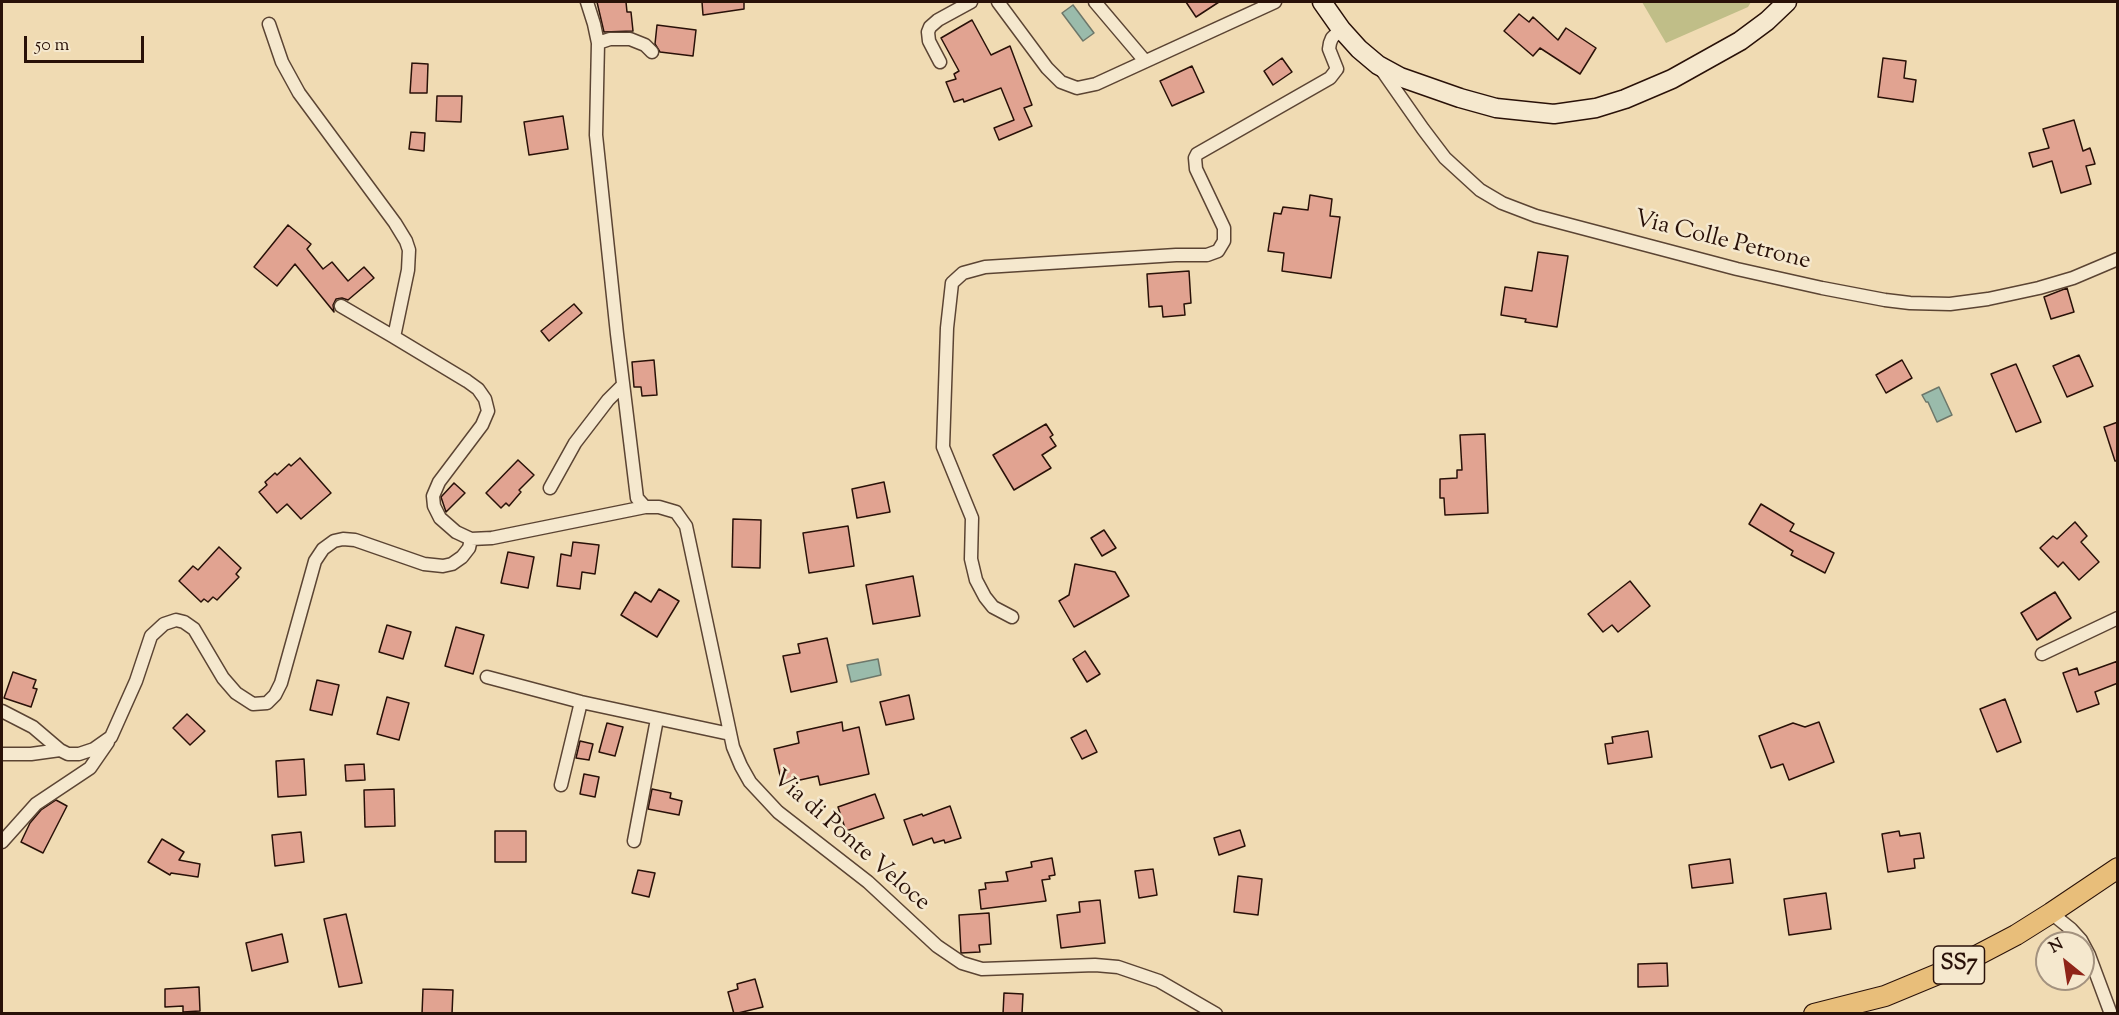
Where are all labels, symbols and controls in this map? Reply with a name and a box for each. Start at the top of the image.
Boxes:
scale bar [27,24,147,62]
text: 50 m [35,33,69,59]
street label: Via Colle Petrone [1631,206,1813,278]
street label: Via di Ponte Veloce [765,765,935,919]
north arrow [2035,931,2095,991]
text: N [2045,934,2068,960]
road number: SS7 [1934,946,1984,984]

